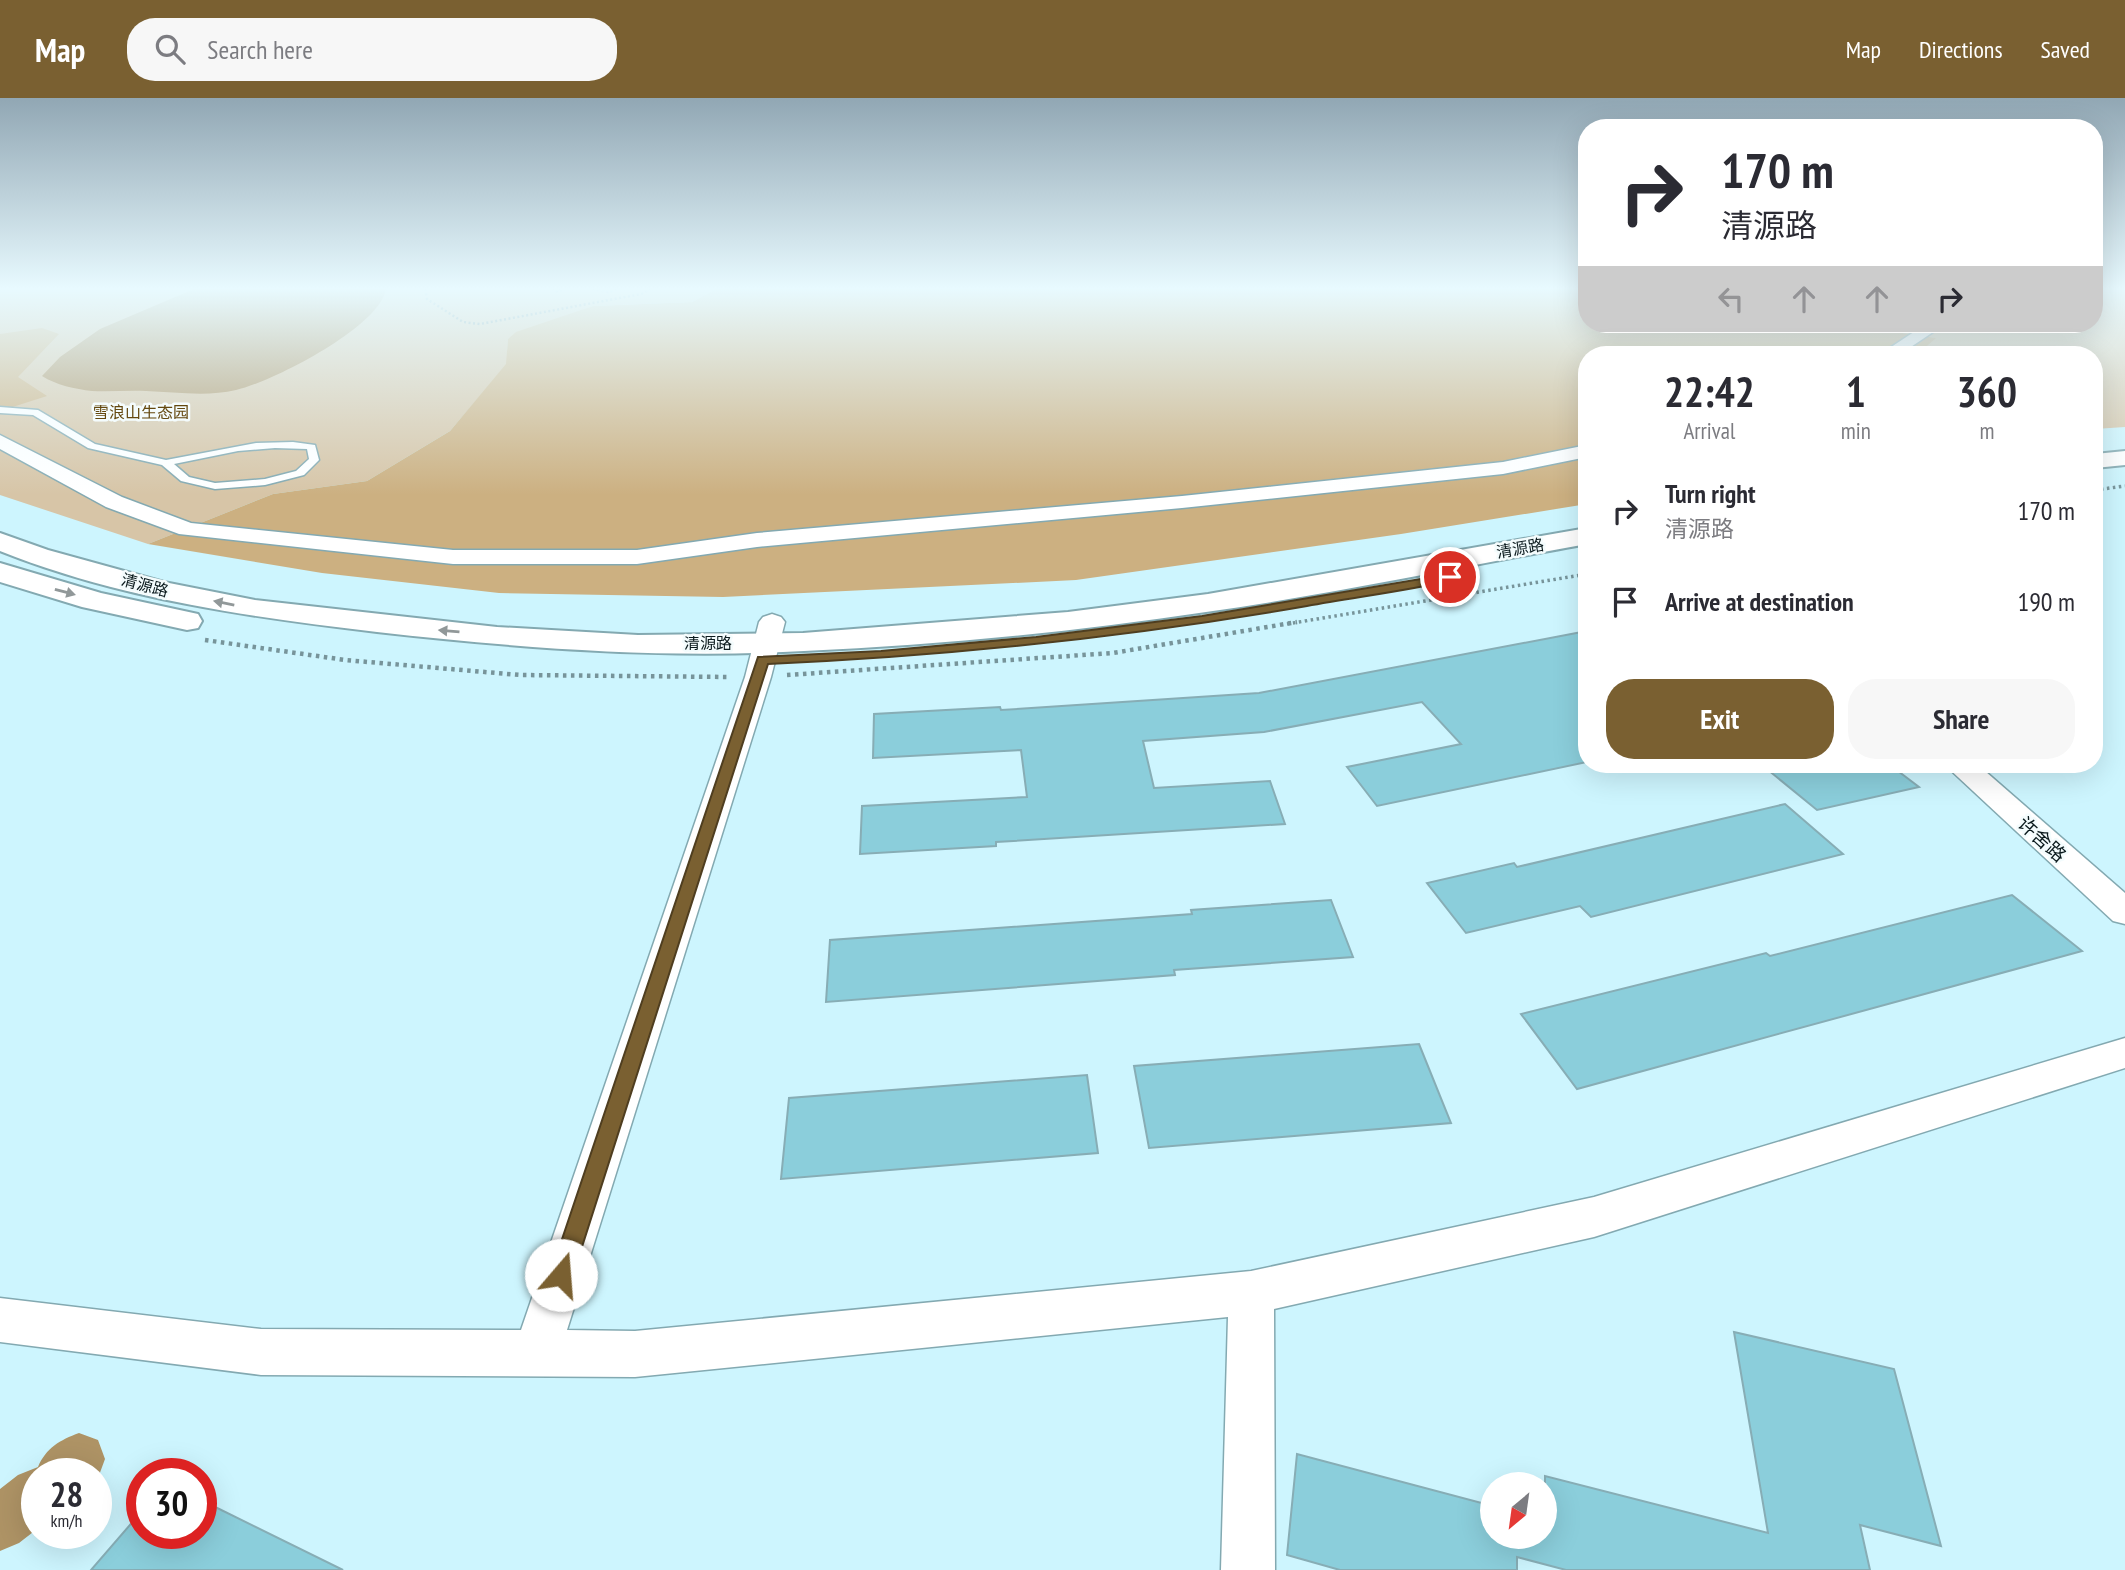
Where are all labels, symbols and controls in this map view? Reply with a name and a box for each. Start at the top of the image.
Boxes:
search box [127,18,617,81]
text: Map [35,28,85,71]
icon: search [151,30,189,68]
text: Search here [207,33,313,66]
text: Map [1846,34,1881,65]
text: Directions [1919,34,2003,65]
text: Saved [2041,34,2090,65]
text: 170 m [1721,138,1834,202]
icon: right [1606,147,1697,238]
text: 清源路 [1721,204,1817,246]
icon: left [1712,280,1750,318]
icon: ahead [1785,280,1823,318]
icon: ahead [1858,280,1896,318]
icon: right [1931,280,1969,318]
text: 22:42 [1664,364,1755,419]
text: 1 [1846,364,1866,419]
text: 360 [1957,364,2017,419]
park label: 雪浪山生态园 [93,402,189,422]
text: Arrival [1683,416,1735,445]
text: min [1841,416,1871,445]
text: m [1979,416,1994,445]
text: Turn right [1665,477,1756,510]
icon: right [1606,492,1644,530]
text: 170 m [2017,494,2075,527]
text: 清源路 [1665,514,1734,543]
street label: 清源路 [1495,534,1545,562]
pin [1420,547,1480,607]
icon: arrive [1431,558,1469,596]
street label: 清源路 [119,569,171,601]
icon: arrive [1606,583,1644,621]
text: Arrive at destination [1665,585,1854,618]
text: 190 m [2017,585,2075,618]
one-way arrow [55,588,76,598]
one-way arrow [213,597,235,608]
one-way arrow [438,625,460,636]
street label: 清源路 [684,633,732,653]
button: Exit [1606,679,1834,759]
button: Share [1848,679,2075,759]
street label: 许舍路 [2013,811,2071,867]
position arrow [524,1238,598,1312]
speed limit sign: 30 [126,1458,217,1549]
text: 28 [50,1471,83,1517]
north arrow [1480,1472,1558,1549]
map controls [1480,1472,1557,1549]
text: km/h [51,1509,82,1532]

